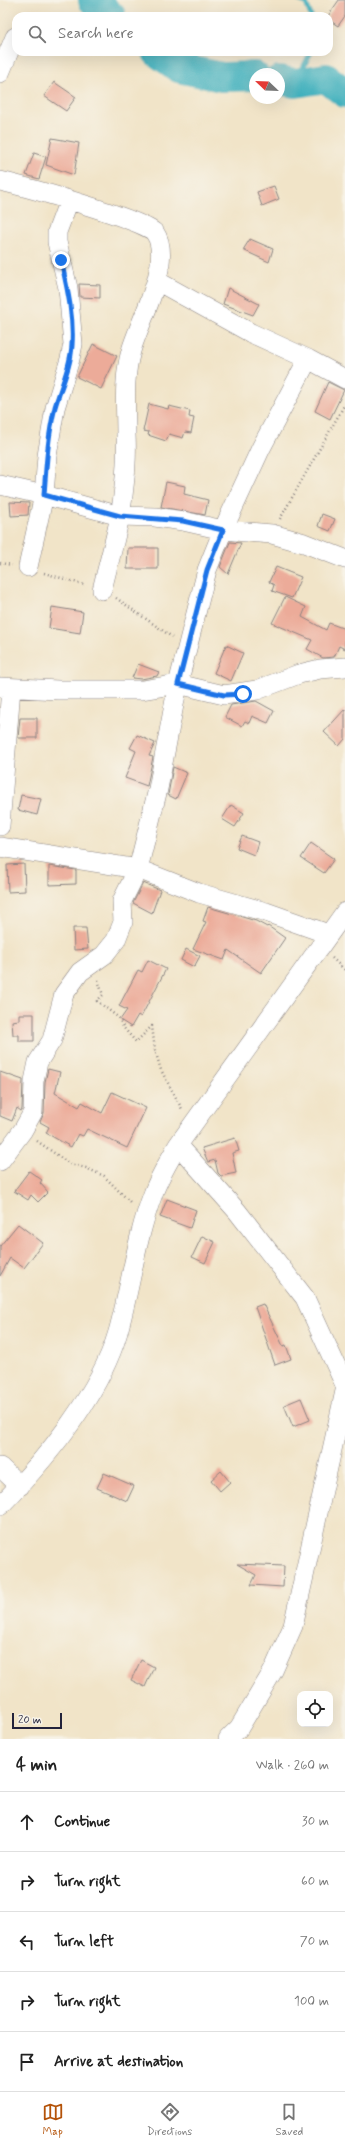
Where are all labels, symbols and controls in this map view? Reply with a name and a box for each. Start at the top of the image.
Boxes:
search box [12,12,333,56]
icon: search [26,23,48,45]
text: Search here [58,24,134,44]
north arrow [249,68,285,104]
route end [52,251,70,269]
route start [234,685,252,703]
map controls [297,1691,333,1727]
button: locate [297,1691,333,1727]
scale bar [12,1711,62,1730]
text: 20 m [18,1713,41,1727]
text: 4 min [16,1754,57,1776]
text: Walk · 260 m [256,1757,329,1774]
icon: ahead [16,1811,38,1833]
text: Continue [54,1812,110,1832]
text: 30 m [302,1813,329,1830]
icon: right [16,1871,38,1893]
text: Turn right [54,1872,121,1892]
text: 60 m [301,1873,329,1890]
icon: left [16,1931,38,1953]
text: Turn left [54,1932,114,1952]
text: 70 m [300,1933,329,1950]
icon: right [16,1991,38,2013]
text: Turn right [54,1992,121,2012]
text: 100 m [294,1993,329,2010]
icon: arrive [16,2051,38,2073]
text: Arrive at destination [54,2052,183,2072]
tab: Map [42,2101,64,2139]
tab: Directions [147,2101,192,2139]
tab: Saved [276,2101,303,2139]

